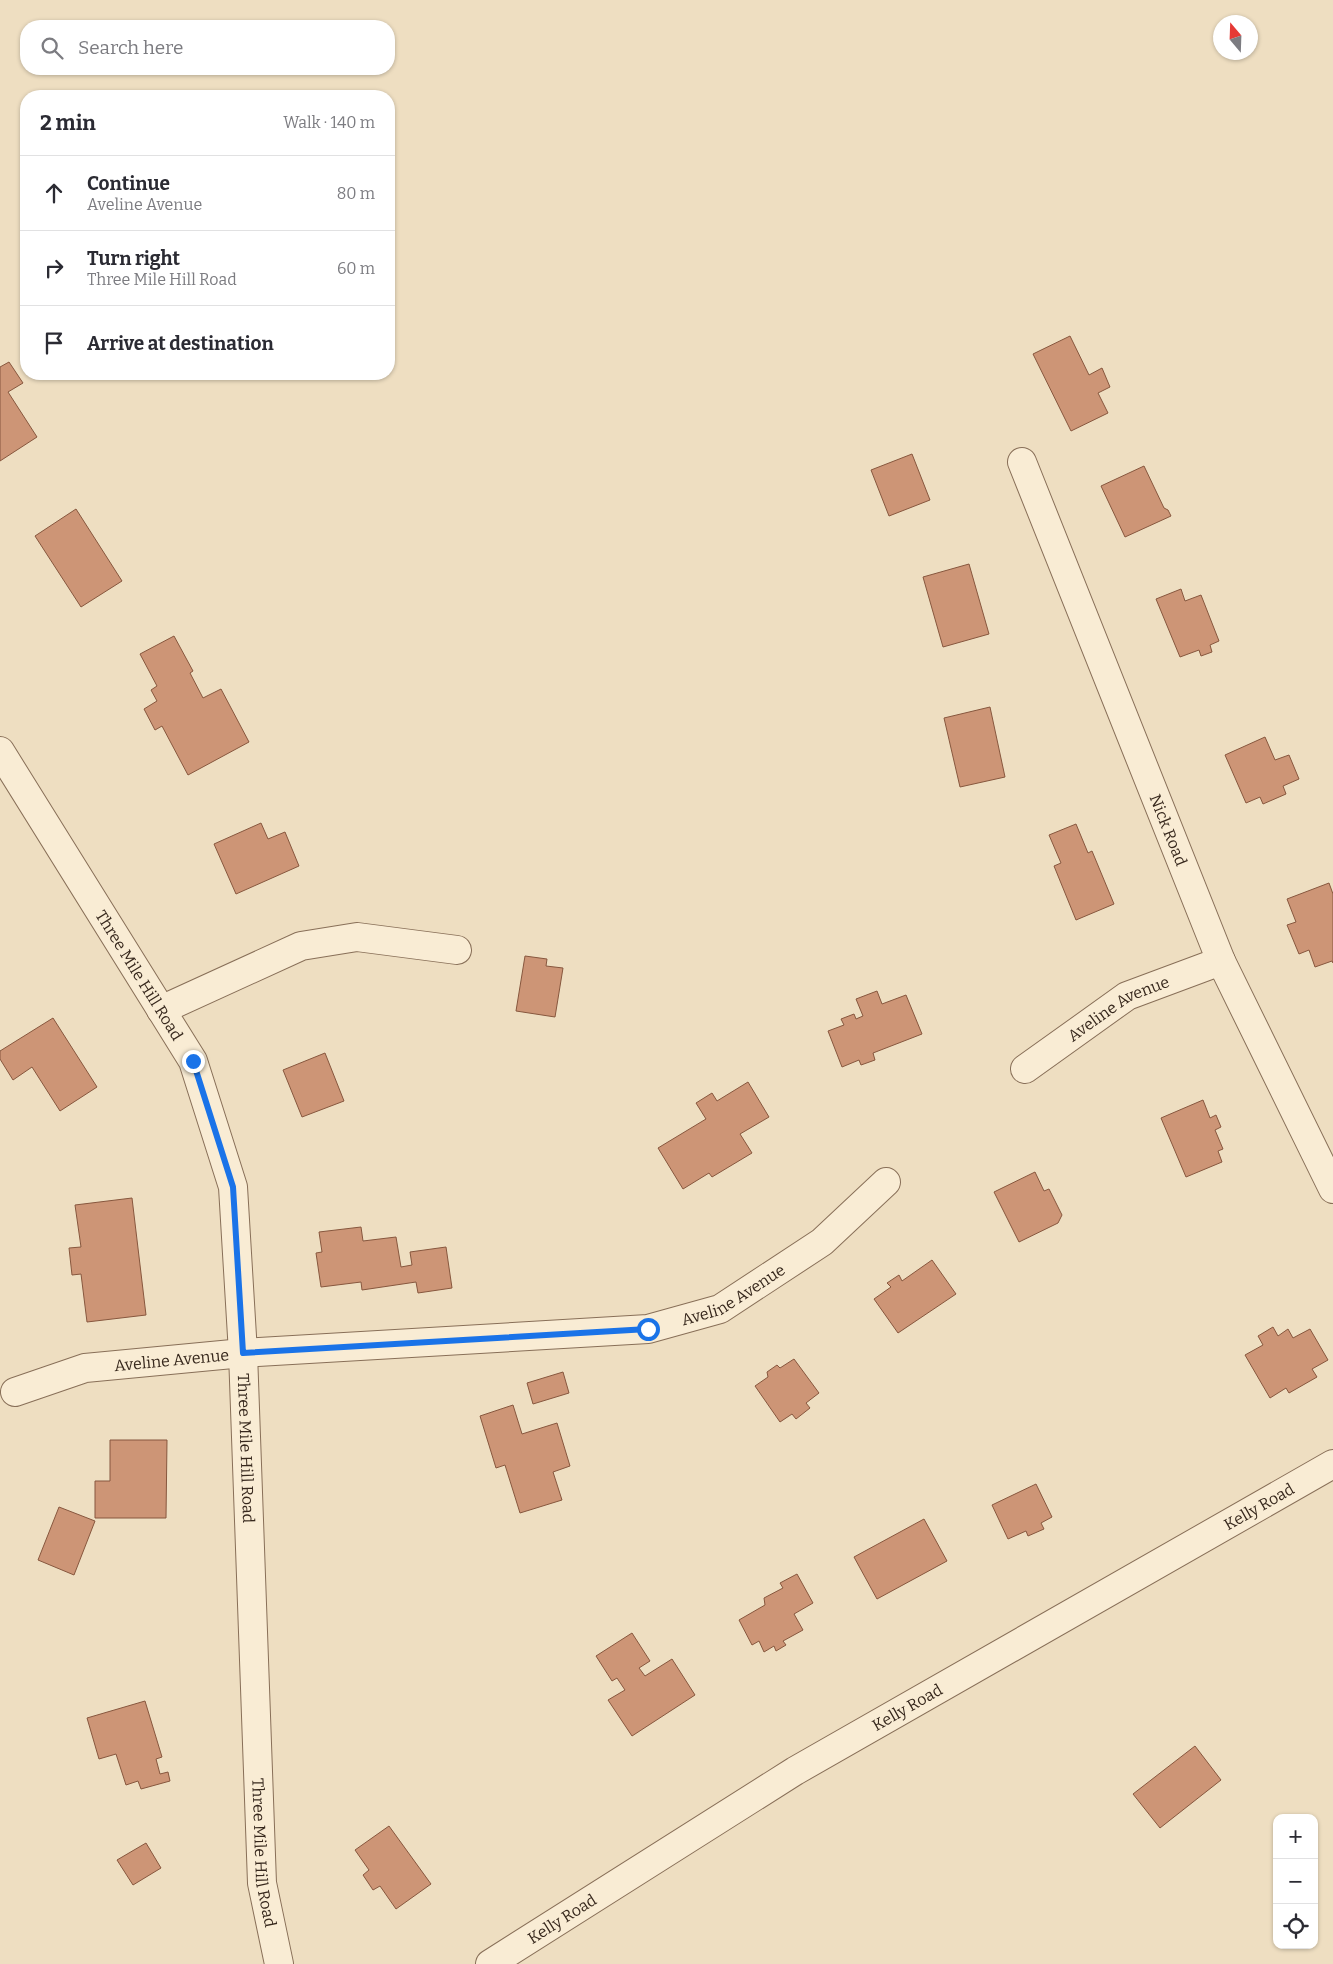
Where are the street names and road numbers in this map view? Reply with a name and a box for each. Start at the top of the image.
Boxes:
street label: Nick Road [1145,792,1191,869]
street label: Three Mile Hill Road [91,907,187,1044]
street label: Aveline Avenue [1064,972,1172,1045]
street label: Aveline Avenue [679,1260,789,1329]
street label: Aveline Avenue [113,1345,230,1375]
street label: Three Mile Hill Road [234,1373,258,1524]
street label: Kelly Road [1221,1479,1298,1534]
street label: Kelly Road [869,1680,946,1735]
street label: Three Mile Hill Road [248,1778,280,1929]
street label: Kelly Road [524,1890,600,1948]

